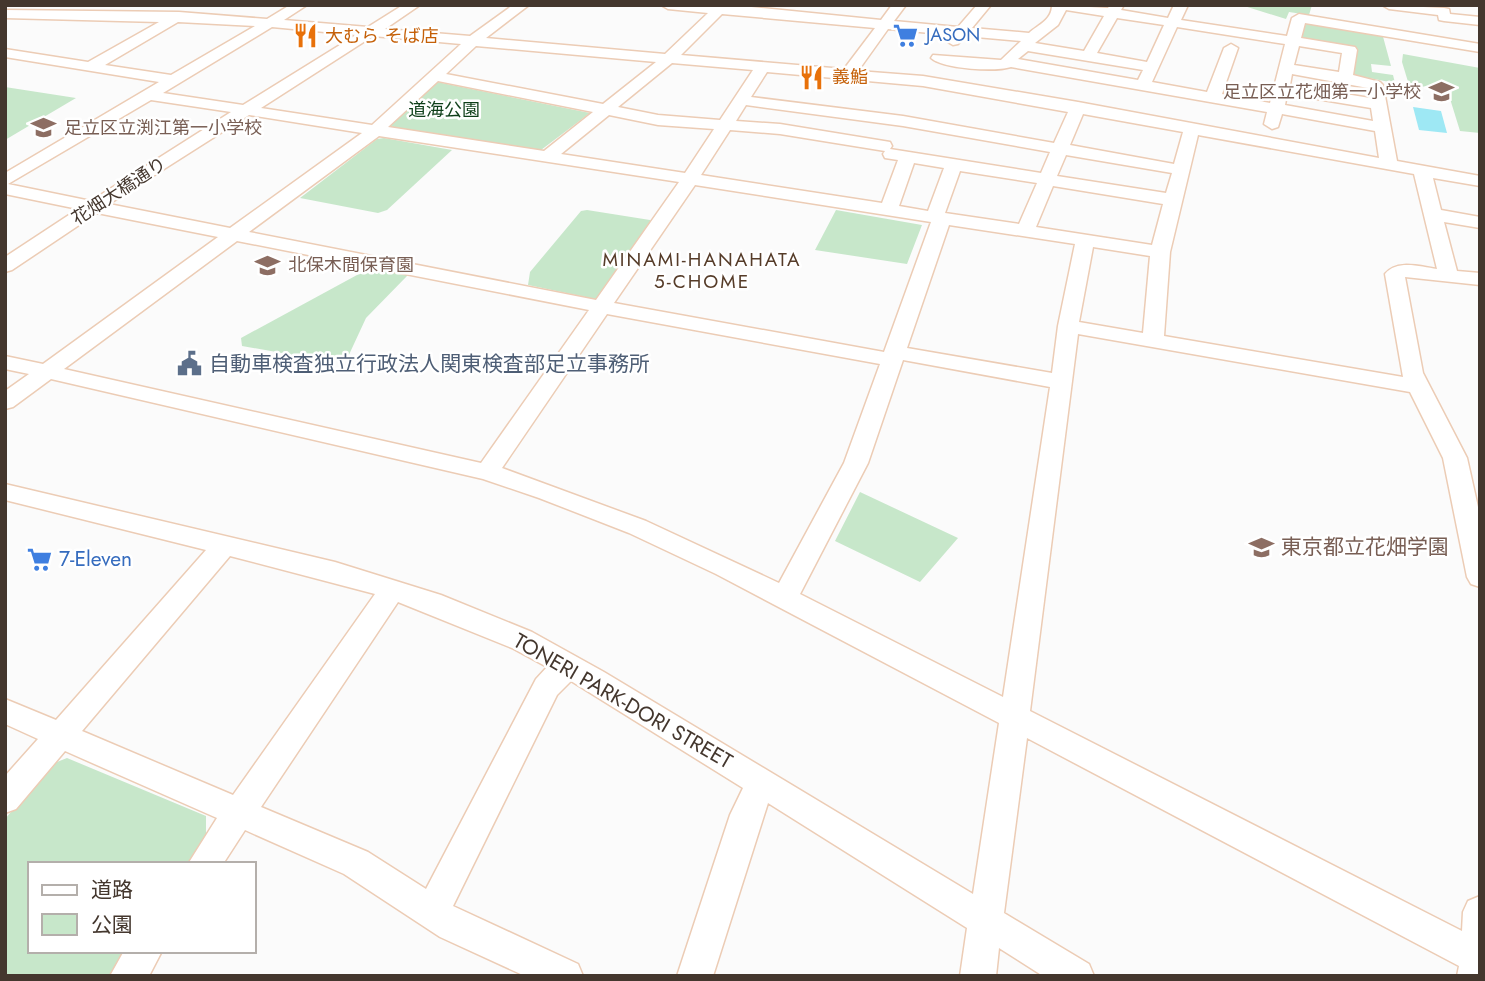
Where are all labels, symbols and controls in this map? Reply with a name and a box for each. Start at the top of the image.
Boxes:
supermarket icon: JASON [892,21,920,49]
restaurant icon: 大むら そば店 [291,22,319,50]
place label: JASON [924,22,980,48]
place label: 大むら そば店 [325,23,438,49]
restaurant icon: 義鮨 [798,63,826,91]
place label: 義鮨 [832,64,868,90]
school or university icon: 足立区立花畑第一小学校 [1427,78,1455,106]
place label: 足立区立花畑第一小学校 [1223,79,1421,105]
park label: 道海公園 [408,97,480,123]
school or university icon: 足立区立渕江第一小学校 [30,114,58,142]
place label: 足立区立渕江第一小学校 [64,115,262,141]
street label: 花畑大橋通り [67,151,171,231]
district label: MINAMI-HANAHATA 5-CHOME [602,246,802,295]
school or university icon: 北保木間保育園 [254,251,282,279]
place label: 北保木間保育園 [288,252,414,278]
place label: 自動車検査独立行政法人関東検査部足立事務所 [209,349,650,379]
public building icon: 自動車検査独立行政法人関東検査部足立事務所 [175,350,203,378]
place label: 東京都立花畑学園 [1281,532,1449,562]
school or university icon: 東京都立花畑学園 [1247,533,1275,561]
place label: 7-Eleven [59,544,132,574]
supermarket icon: 7-Eleven [25,545,53,573]
street label: TONERI PARK-DORI STREET [508,626,738,776]
legend [28,862,256,953]
text: 道路 [91,875,133,905]
text: 公園 [91,910,133,940]

